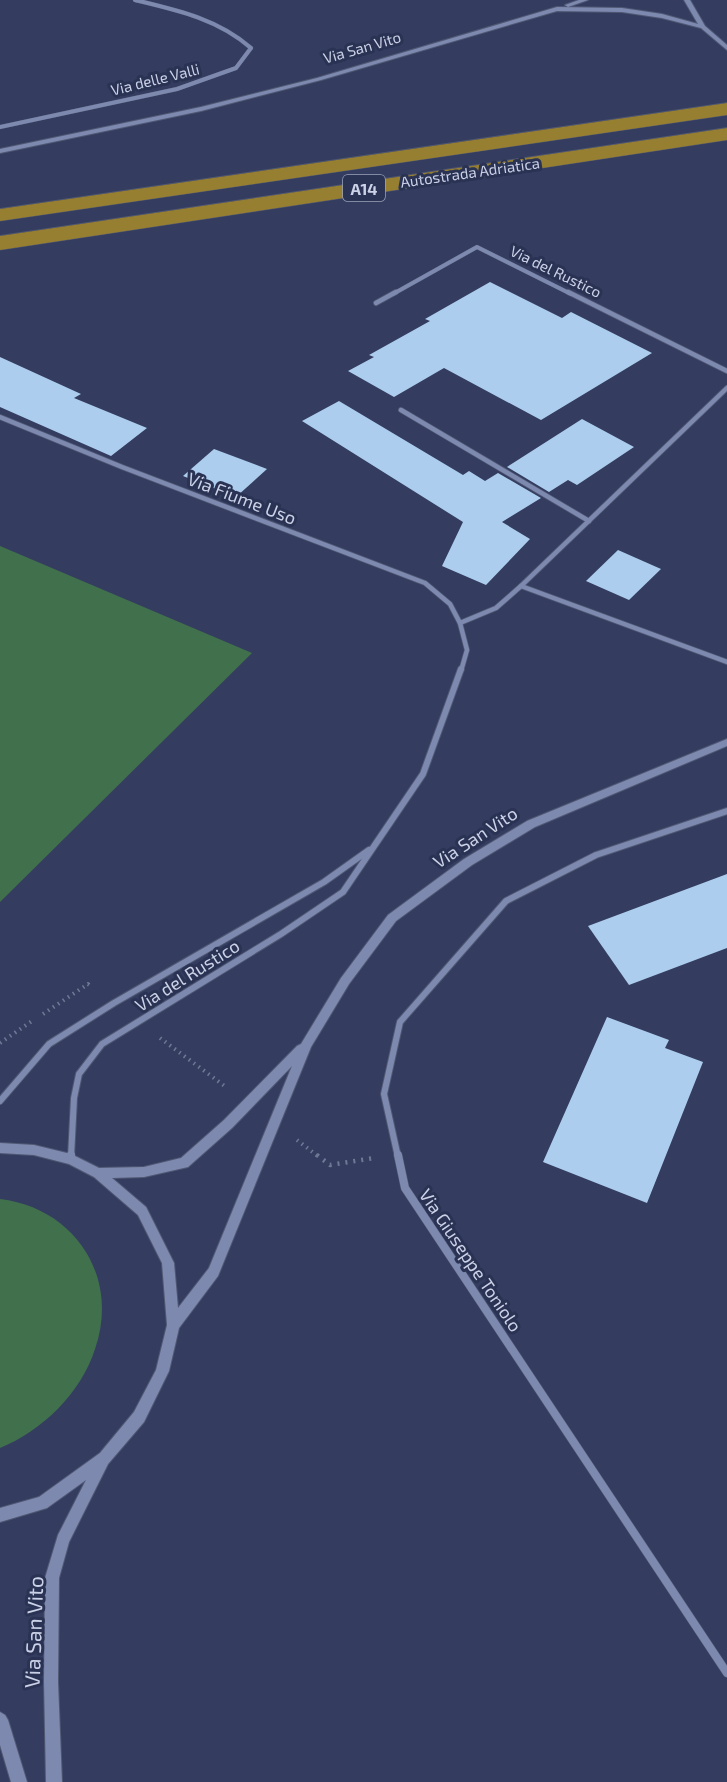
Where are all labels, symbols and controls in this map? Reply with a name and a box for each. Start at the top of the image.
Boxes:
street label: Via San Vito [321,27,403,67]
street label: Via delle Valli [109,59,201,99]
street label: Autostrada Adriatica [399,153,541,191]
road number: A14 [343,175,385,201]
street label: Via del Rustico [508,241,604,301]
street label: Via Fiume Uso [185,467,299,529]
street label: Via San Vito [429,802,521,872]
street label: Via del Rustico [131,934,243,1016]
street label: Via Giuseppe Toniolo [415,1184,527,1336]
street label: Via San Vito [19,1576,47,1688]

